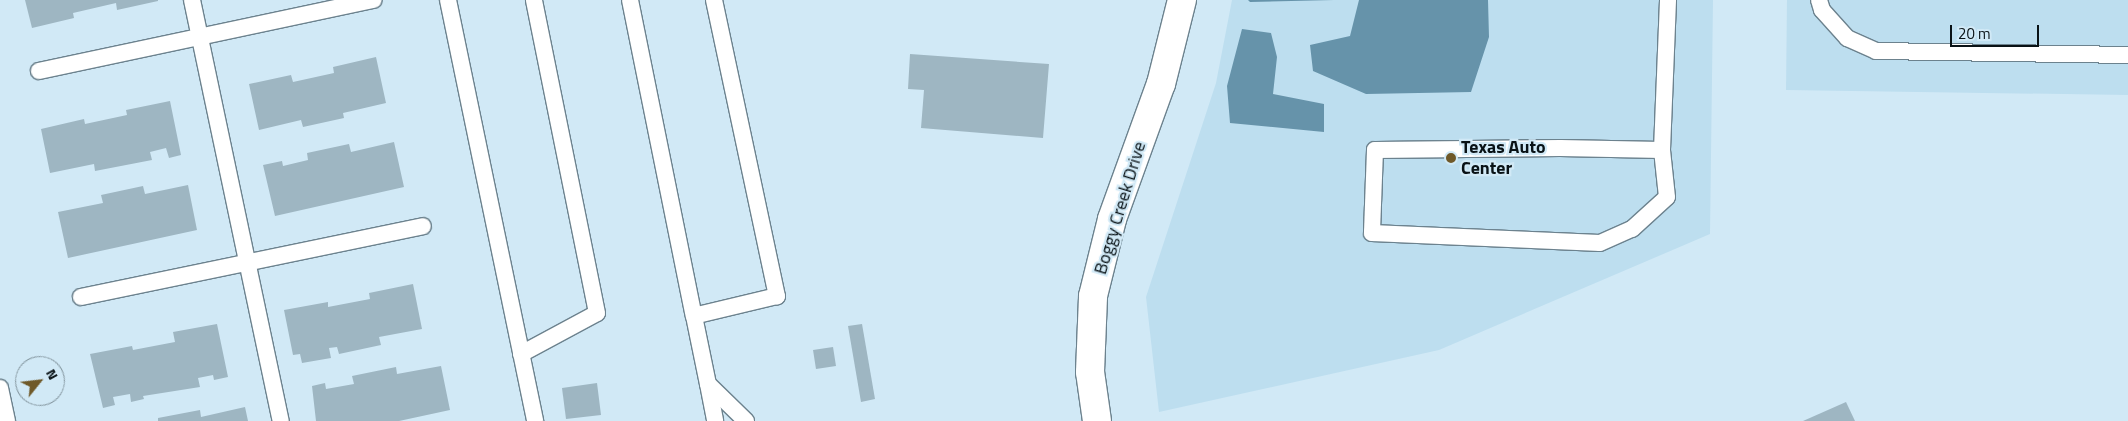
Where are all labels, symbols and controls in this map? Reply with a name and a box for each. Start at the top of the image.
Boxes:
scale bar [1953,15,2042,47]
text: 20 m [1958,22,1991,45]
place label: Texas Auto Center [1461,137,1546,180]
street label: Boggy Creek Drive [1090,139,1150,277]
marker: Texas Auto Center [1445,152,1457,164]
north arrow [15,356,65,406]
text: N [41,365,64,383]

